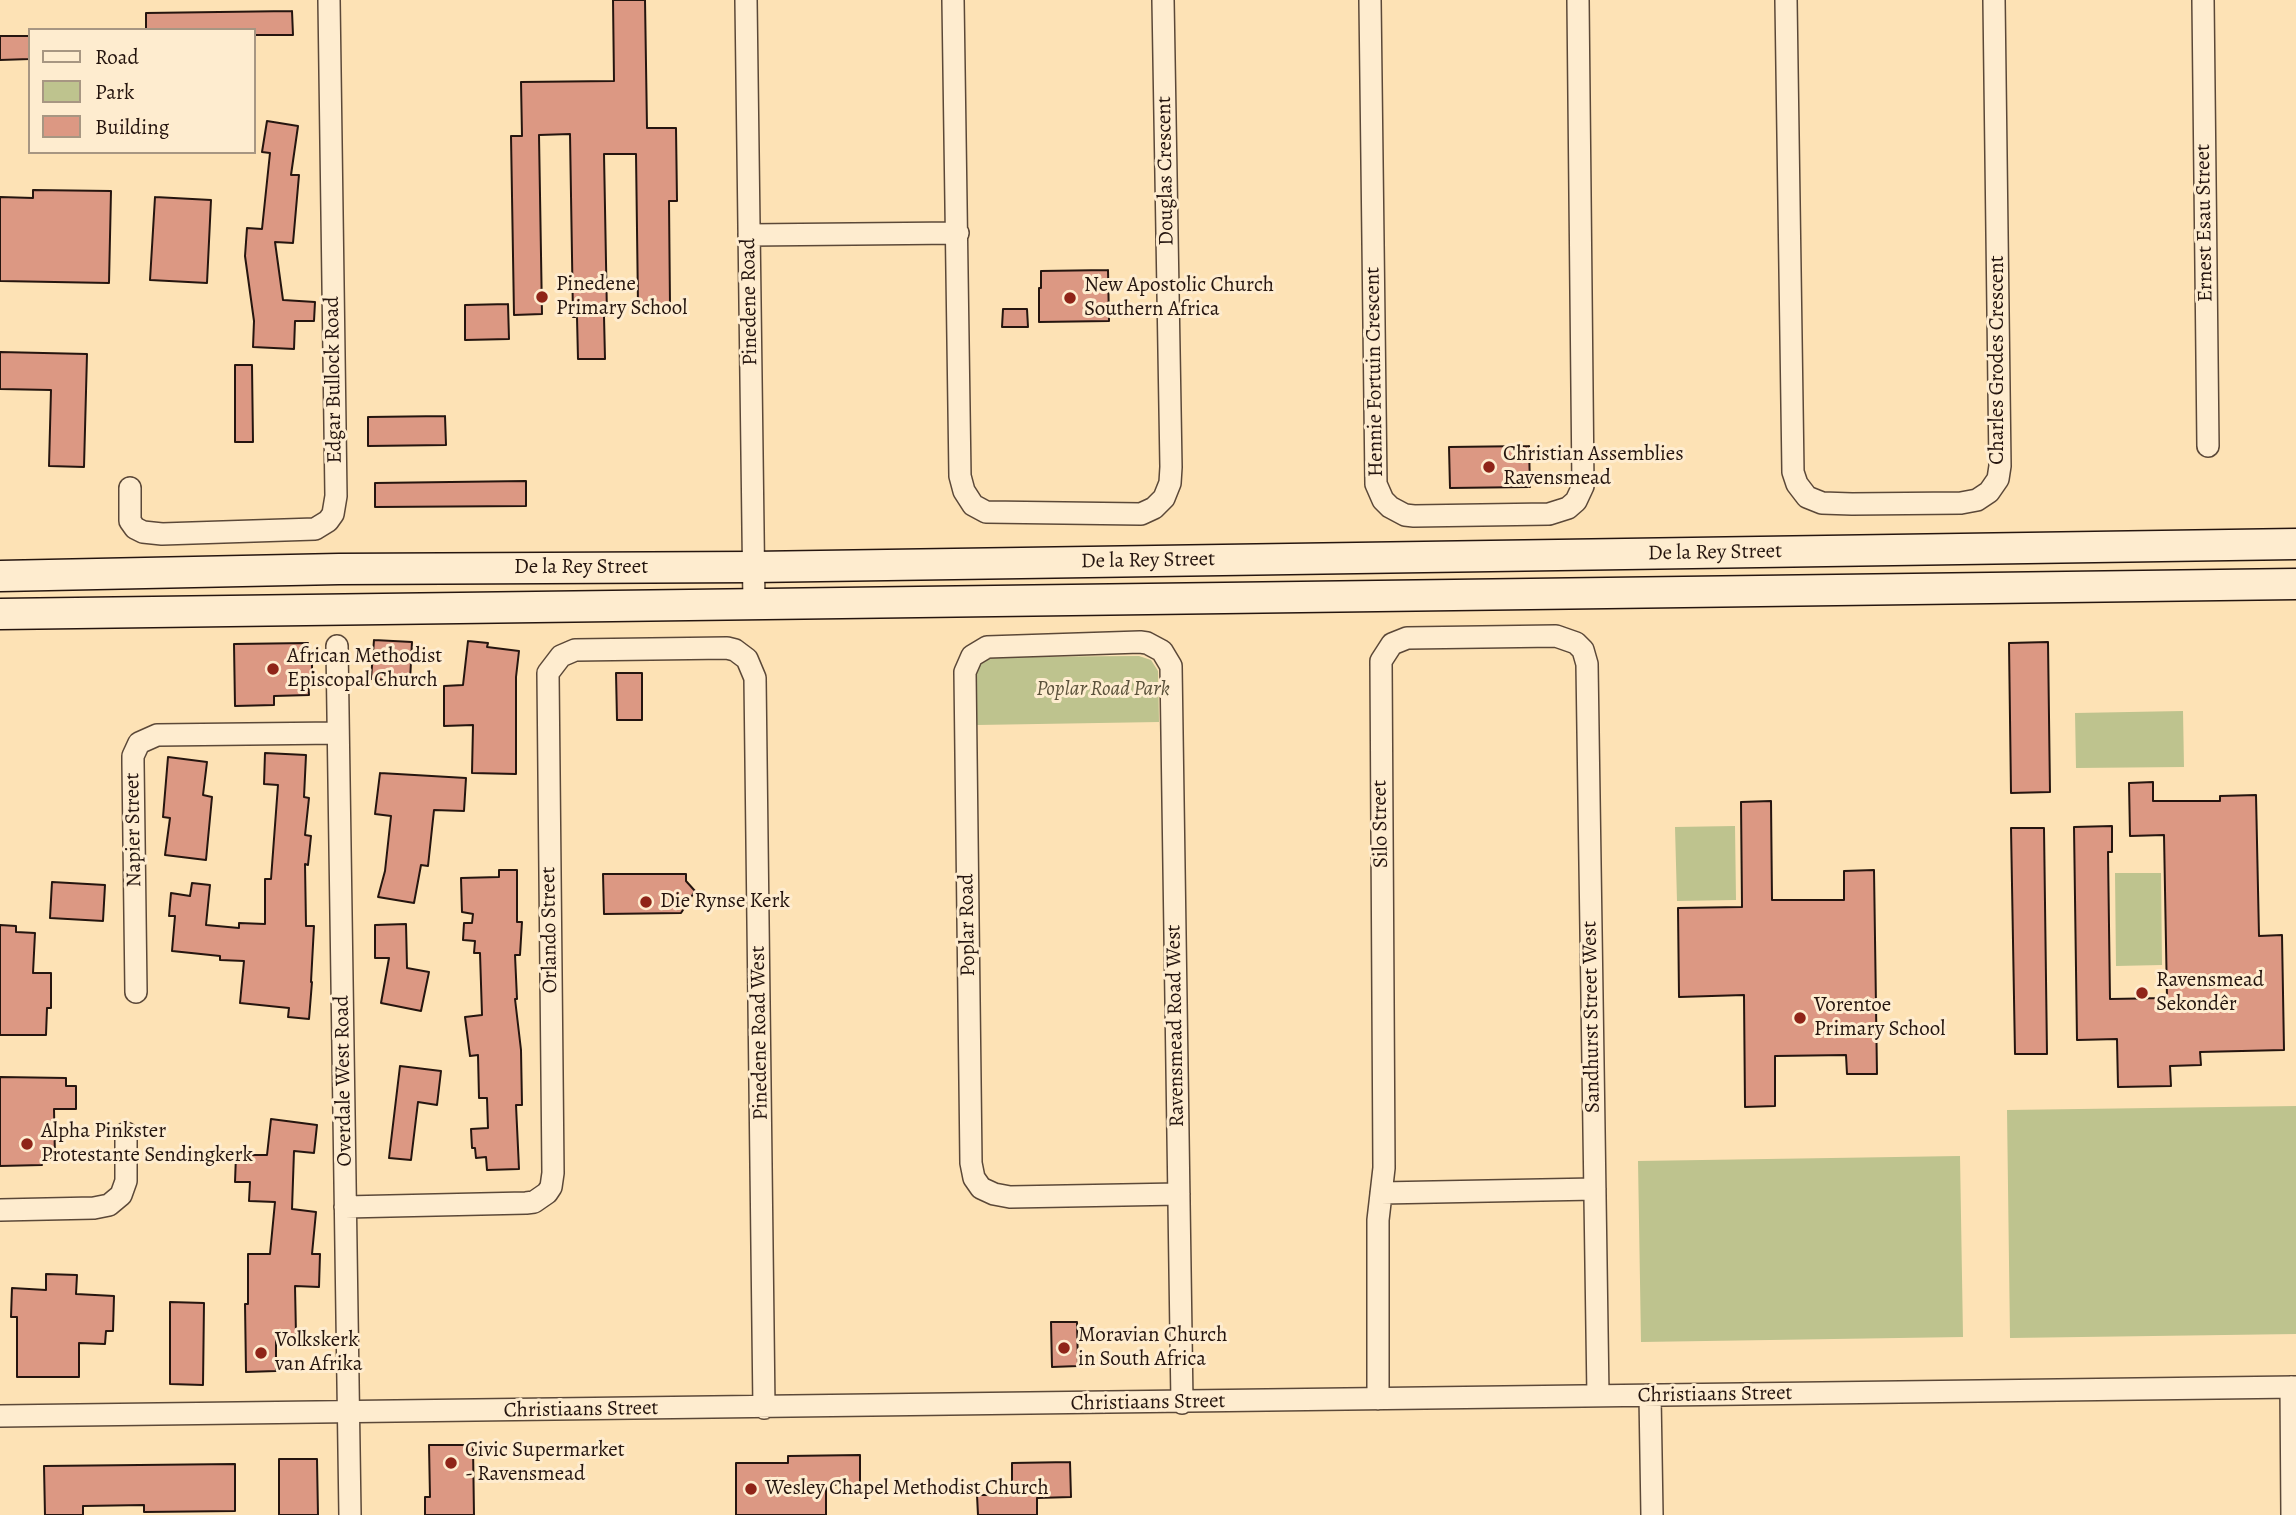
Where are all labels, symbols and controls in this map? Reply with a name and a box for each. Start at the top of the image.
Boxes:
legend [28,28,256,154]
text: Road [95,43,139,71]
text: Park [95,78,134,106]
street label: Douglas Crescent [1152,96,1180,246]
text: Building [95,113,169,141]
street label: Ernest Esau Street [2191,144,2219,302]
street label: Pinedene Road [736,238,764,366]
street label: Charles Grodes Crescent [1985,255,2011,465]
street label: Hennie Fortuin Crescent [1361,267,1389,477]
place label: Pinedene Primary School [556,272,687,322]
place label: New Apostolic Church Southern Africa [1084,273,1274,323]
marker: Pinedene Primary School [534,289,550,305]
marker: New Apostolic Church Southern Africa [1062,290,1078,306]
street label: Edgar Bullock Road [320,296,348,464]
place label: Christian Assemblies Ravensmead [1503,442,1684,492]
marker: Christian Assemblies Ravensmead [1481,459,1497,475]
street label: De la Rey Street [1648,539,1782,567]
street label: De la Rey Street [1081,547,1215,575]
street label: De la Rey Street [514,555,648,581]
place label: African Methodist Episcopal Church [287,644,442,694]
marker: African Methodist Episcopal Church [265,661,281,677]
park label: Poplar Road Park [1036,677,1170,703]
street label: Napier Street [120,772,148,888]
street label: Silo Street [1368,780,1394,868]
street label: Orlando Street [536,867,564,993]
street label: Poplar Road [955,873,981,977]
place label: Die Rynse Kerk [660,889,790,915]
marker: Die Rynse Kerk [638,894,654,910]
street label: Sandhurst Street West [1578,921,1606,1113]
street label: Ravensmead Road West [1162,924,1190,1128]
street label: Pinedene Road West [746,945,774,1121]
place label: Ravensmead Sekondêr [2156,968,2264,1018]
marker: Ravensmead Sekondêr [2134,985,2150,1001]
place label: Vorentoe Primary School [1814,993,1945,1043]
street label: Overdale West Road [330,995,358,1167]
marker: Vorentoe Primary School [1792,1010,1808,1026]
place label: Alpha Pinkster Protestante Sendingkerk [41,1119,253,1169]
marker: Alpha Pinkster Protestante Sendingkerk [19,1136,35,1152]
place label: Moravian Church in South Africa [1078,1323,1227,1373]
place label: Volkskerk van Afrika [275,1328,362,1378]
marker: Moravian Church in South Africa [1056,1340,1072,1356]
marker: Volkskerk van Afrika [253,1345,269,1361]
street label: Christiaans Street [1637,1381,1793,1409]
street label: Christiaans Street [1070,1389,1226,1417]
street label: Christiaans Street [503,1396,659,1424]
place label: Civic Supermarket - Ravensmead [465,1438,625,1488]
marker: Civic Supermarket - Ravensmead [443,1455,459,1471]
place label: Wesley Chapel Methodist Church [765,1476,1049,1502]
marker: Wesley Chapel Methodist Church [743,1481,759,1497]

